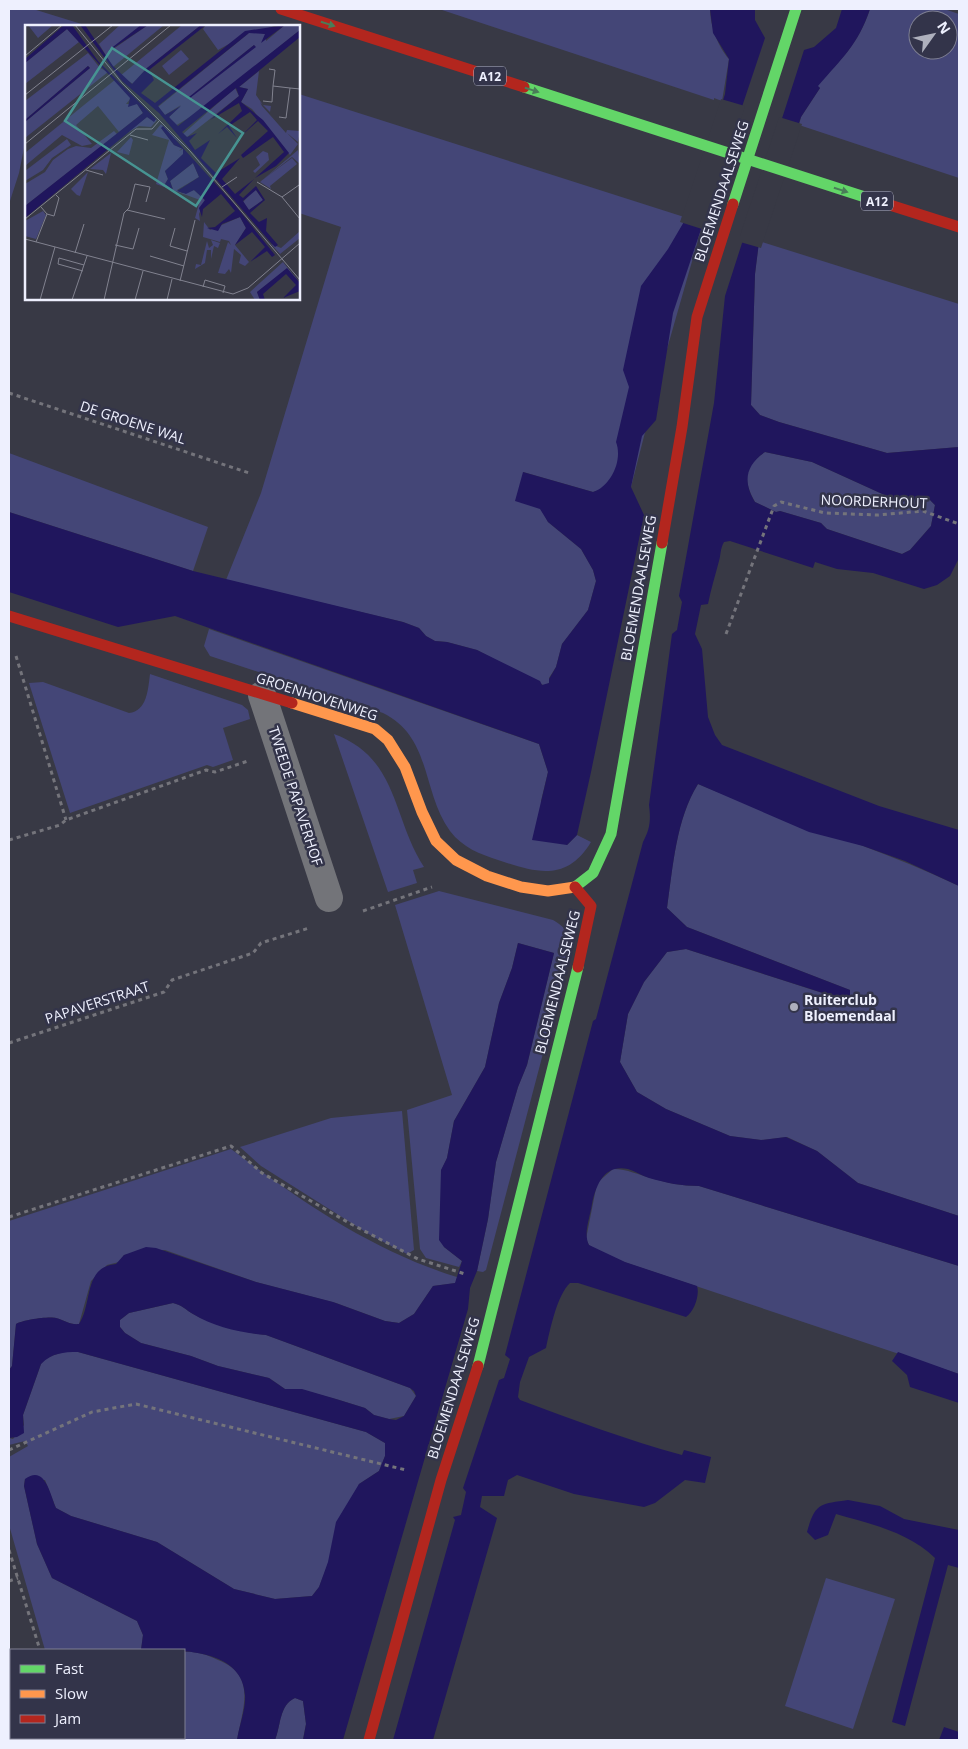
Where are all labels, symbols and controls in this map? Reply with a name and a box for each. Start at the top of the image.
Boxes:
north arrow [908,10,958,60]
text: N [933,18,955,38]
one-way arrow [320,21,335,28]
inset map [25,25,300,300]
road number: A12 [474,66,506,85]
one-way arrow [525,87,540,95]
street label: BLOEMENDAALSEWEG [689,118,753,264]
one-way arrow [833,186,848,194]
road number: A12 [861,192,893,210]
street label: DE GROENE WAL [78,396,188,448]
street label: NOORDERHOUT [820,490,928,512]
street label: BLOEMENDAALSEWEG [616,514,660,662]
street label: GROENHOVENWEG [254,667,380,725]
street label: TWEEDE PAPAVERHOF [264,724,328,868]
street label: BLOEMENDAALSEWEG [530,908,584,1056]
street label: PAPAVERSTRAAT [42,976,152,1028]
place label: Ruiterclub Bloemendaal [804,990,896,1025]
marker: Ruiterclub Bloemendaal [788,1001,800,1013]
street label: BLOEMENDAALSEWEG [422,1315,484,1461]
legend [10,1649,185,1739]
text: Fast [55,1658,84,1678]
text: Slow [55,1683,88,1703]
text: Jam [53,1708,81,1728]

